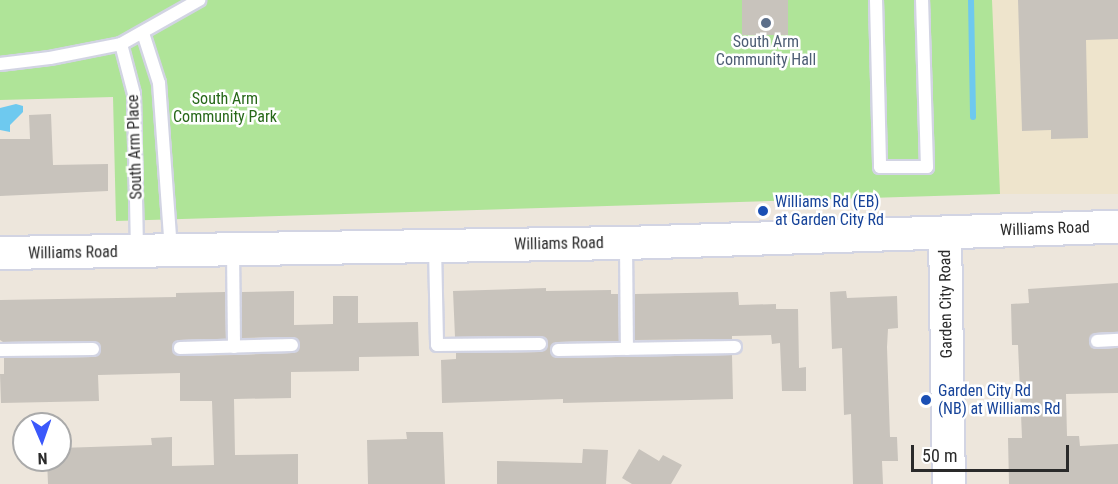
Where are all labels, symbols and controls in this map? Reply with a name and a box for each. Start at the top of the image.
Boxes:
marker: South Arm Community Hall [759,16,773,30]
place label: South Arm Community Hall [716,32,816,70]
park label: South Arm Community Park [173,89,277,127]
street label: South Arm Place [124,94,146,200]
place label: Williams Rd (EB) at Garden City Rd [775,192,884,230]
marker: Williams Rd (EB) at Garden City Rd [756,204,770,218]
street label: Williams Road [1000,218,1090,240]
street label: Williams Road [514,234,604,254]
street label: Williams Road [28,243,118,263]
street label: Garden City Road [935,250,957,358]
place label: Garden City Rd (NB) at Williams Rd [938,381,1060,419]
marker: Garden City Rd (NB) at Williams Rd [919,393,933,407]
north arrow [12,412,72,472]
scale bar [914,433,1072,471]
text: 50 m [922,445,957,466]
text: N [37,449,48,468]

